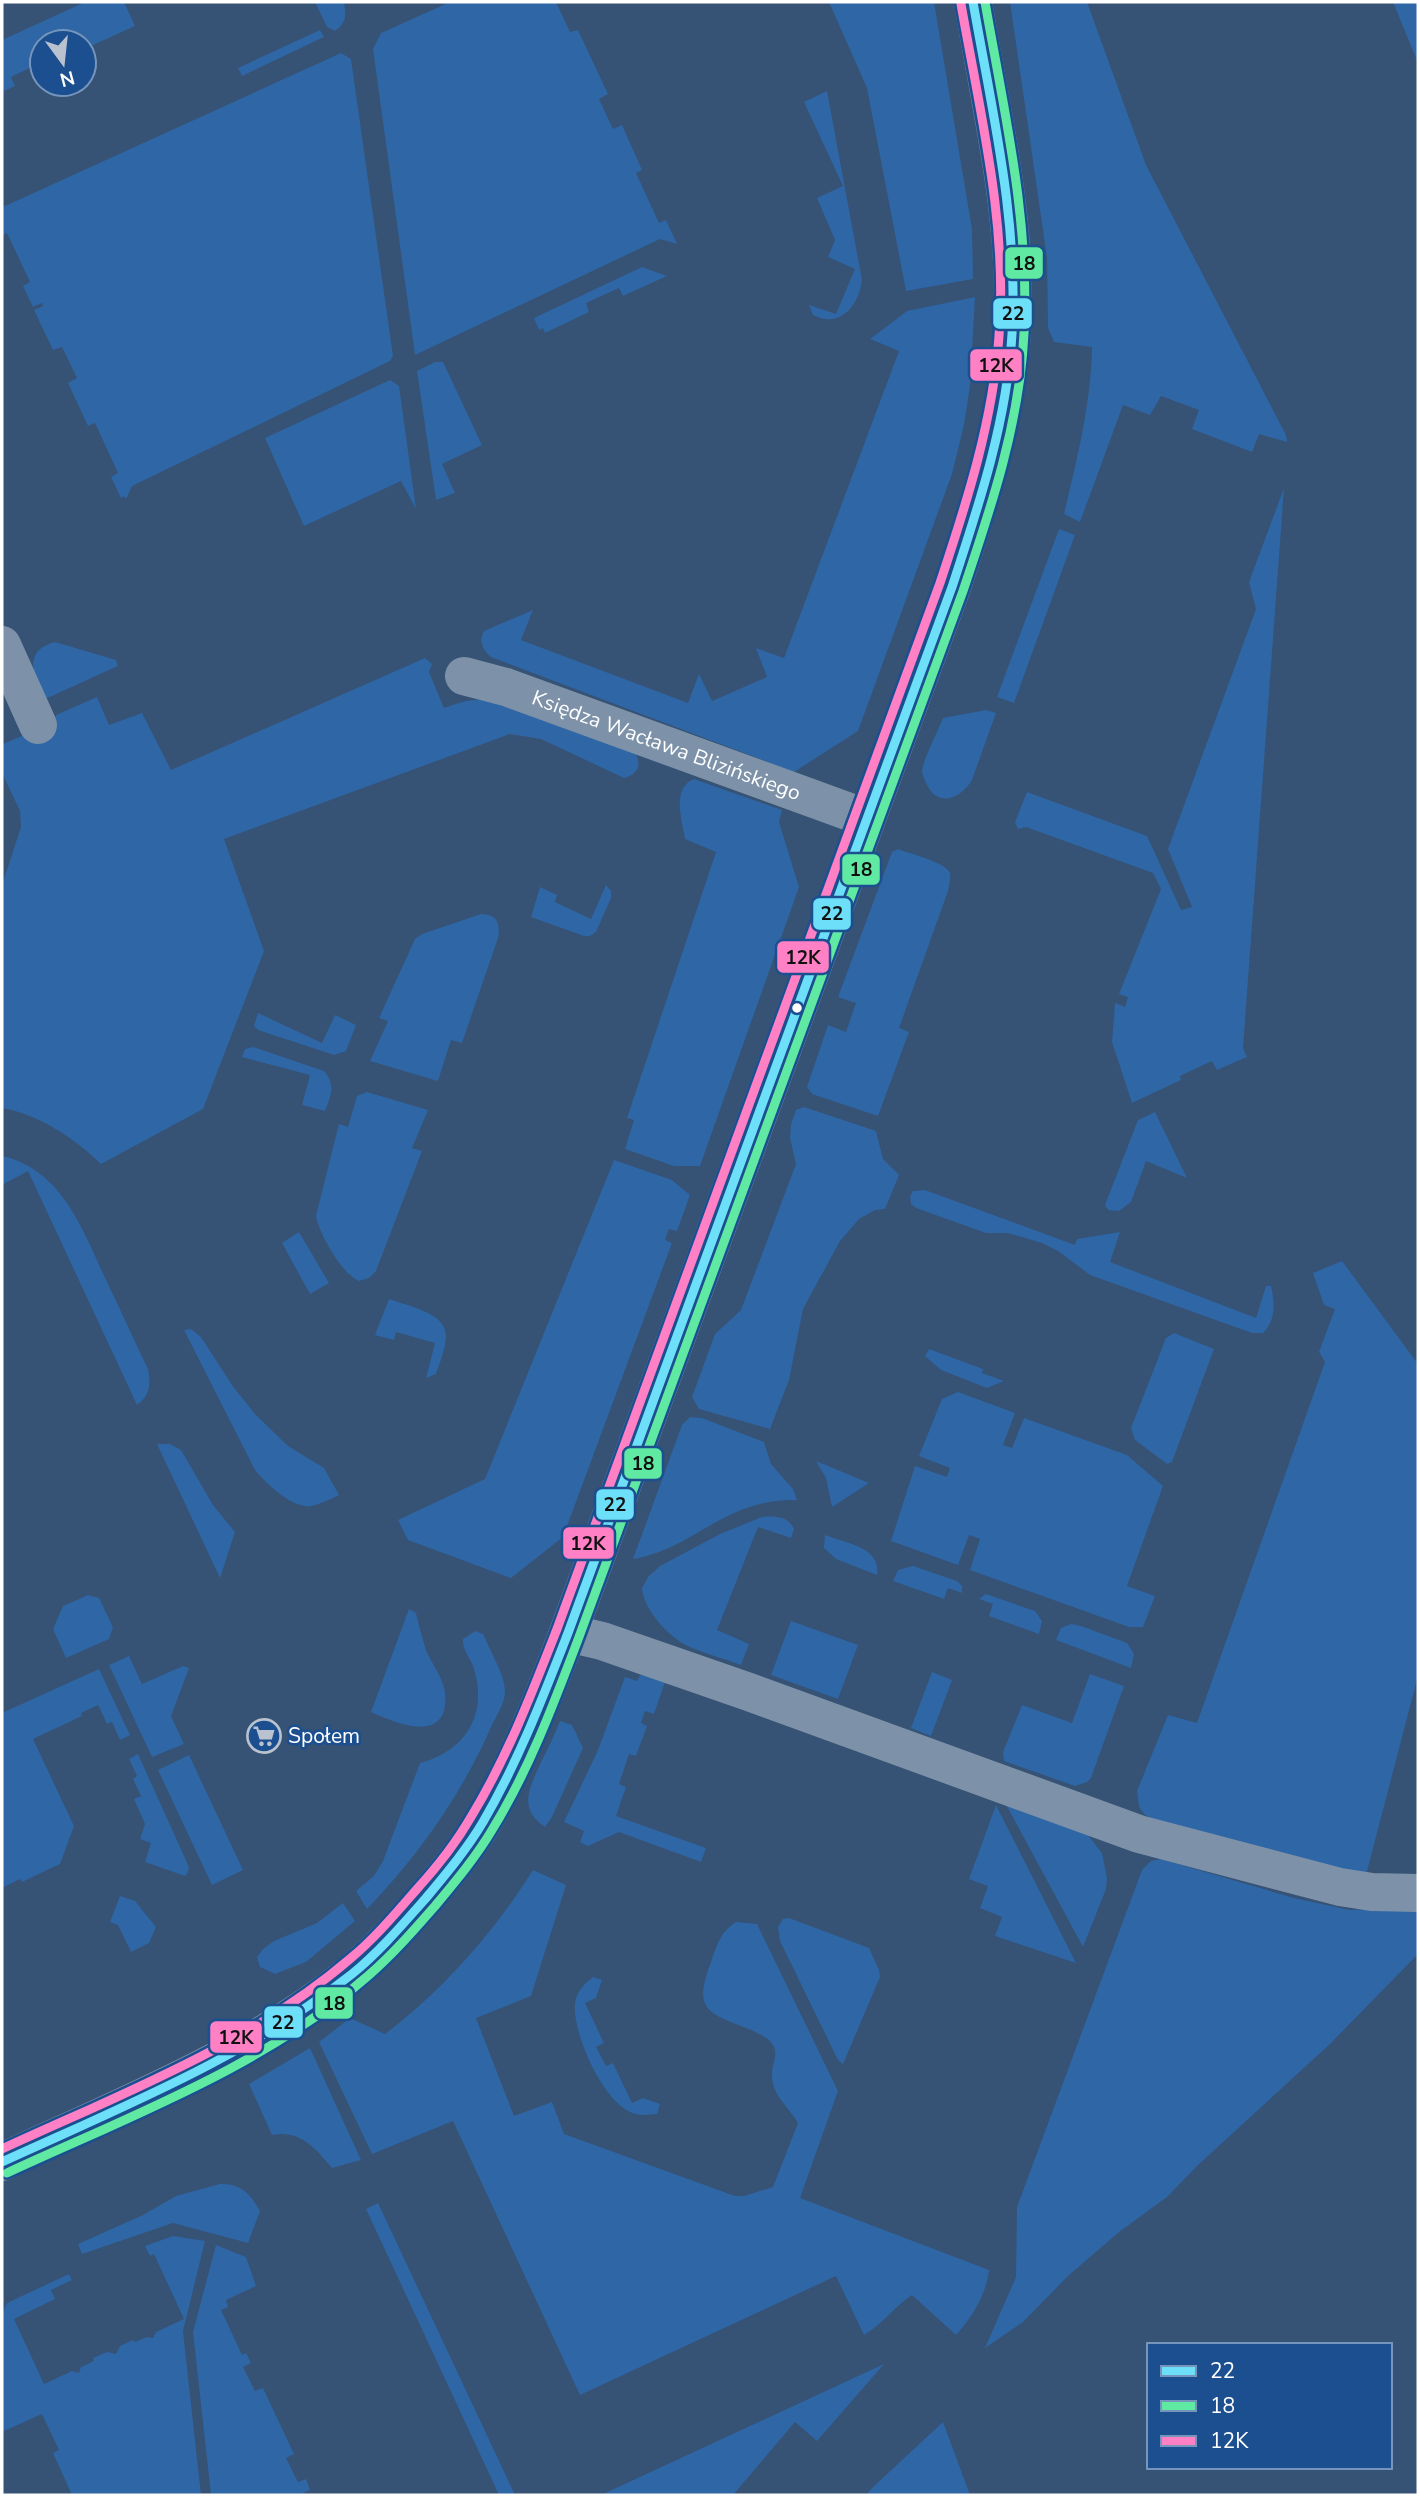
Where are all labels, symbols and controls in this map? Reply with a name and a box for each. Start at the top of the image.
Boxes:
north arrow [28,28,98,98]
text: N [57,64,77,93]
line badge: 18 [1004,246,1044,280]
text: 18 [1013,251,1035,277]
line badge: 22 [992,297,1033,330]
text: 22 [1002,301,1024,327]
line badge: 12K [969,348,1023,382]
text: 12K [978,353,1015,379]
street label: Księdza Wacława Blizińskiego [528,684,805,807]
line badge: 18 [841,853,881,886]
text: 18 [850,857,872,883]
line badge: 22 [812,897,852,931]
text: 22 [821,901,843,927]
line badge: 12K [776,940,830,974]
text: 12K [785,945,822,971]
unlabelled marker [790,1001,804,1015]
line badge: 18 [623,1447,663,1480]
text: 18 [632,1451,654,1477]
line badge: 22 [595,1488,635,1521]
text: 22 [604,1492,626,1518]
line badge: 12K [562,1526,615,1560]
text: 12K [570,1531,607,1557]
supermarket icon: Społem [245,1717,283,1755]
place label: Społem [288,1722,360,1750]
line badge: 18 [314,1986,354,2020]
text: 18 [323,1991,345,2017]
line badge: 22 [263,2005,304,2039]
text: 22 [272,2010,294,2036]
line badge: 12K [209,2020,263,2054]
text: 12K [218,2025,255,2051]
legend [1147,2343,1392,2469]
text: 22 [1210,2357,1235,2385]
text: 18 [1210,2392,1235,2420]
text: 12K [1210,2427,1249,2455]

